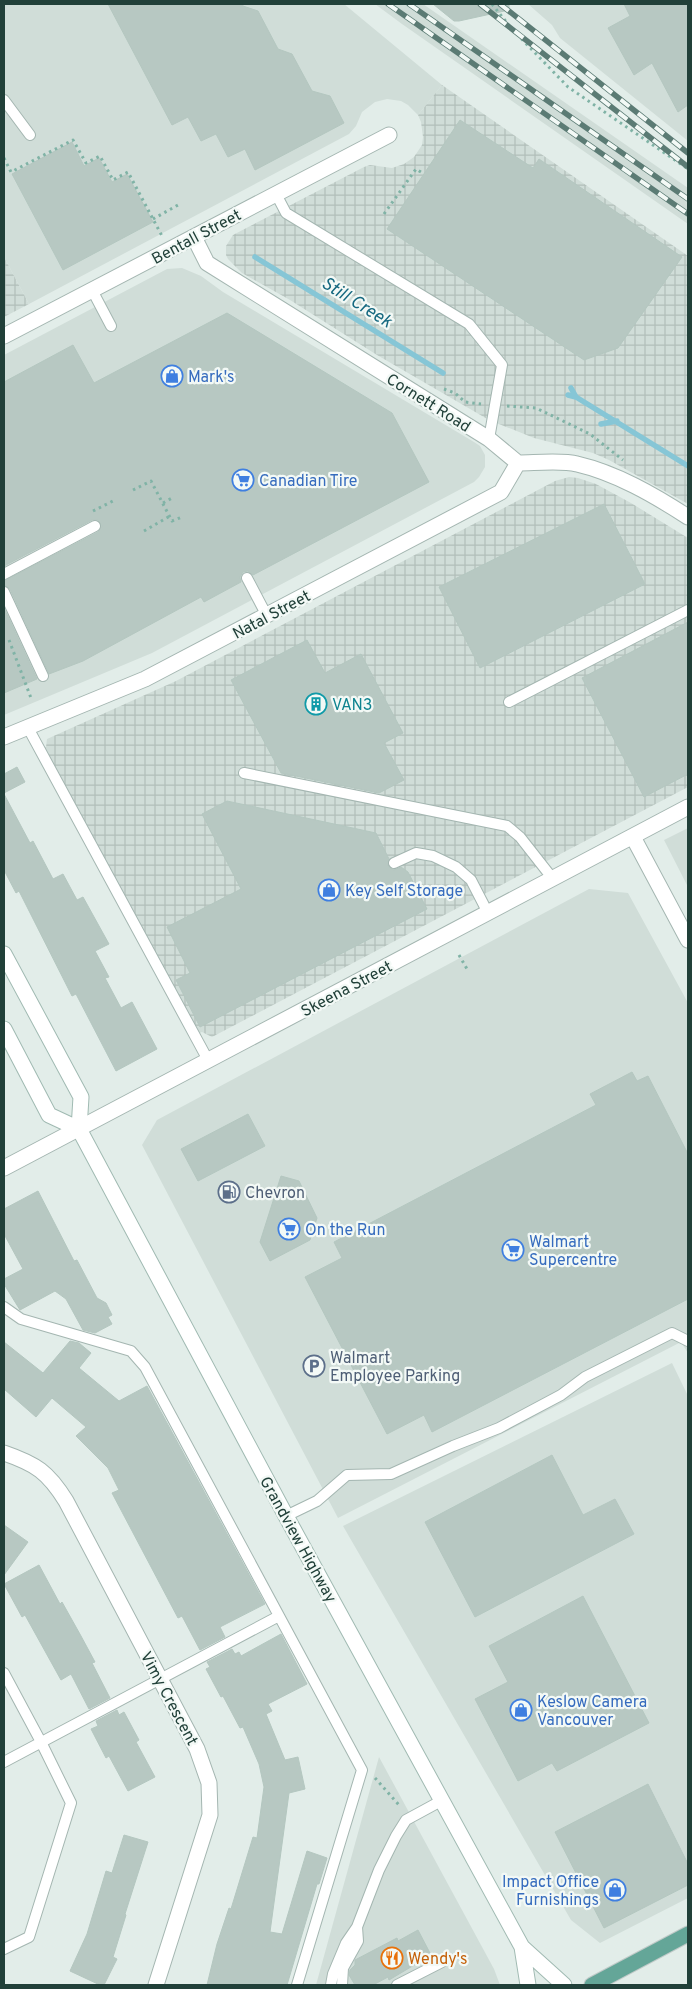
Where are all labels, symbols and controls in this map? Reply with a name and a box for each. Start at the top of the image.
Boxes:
street label: Bentall Street [149,206,245,270]
water label: Still Creek [317,273,397,334]
shop icon: Mark's [160,364,184,388]
place label: Mark's [188,368,235,388]
street label: Cornett Road [382,370,474,438]
supermarket icon: Canadian Tire [231,468,255,492]
place label: Canadian Tire [259,472,357,492]
street label: Natal Street [230,587,314,645]
building icon: VAN3 [304,692,328,716]
place label: VAN3 [332,696,373,716]
shop icon: Key Self Storage [317,878,341,902]
place label: Key Self Storage [345,882,463,902]
street label: Skeena Street [298,957,396,1022]
fuel station icon: Chevron [217,1180,241,1204]
place label: Chevron [245,1184,305,1204]
supermarket icon: On the Run [277,1217,301,1241]
place label: On the Run [305,1221,385,1241]
place label: Walmart Supercentre [529,1233,617,1271]
supermarket icon: Walmart Supercentre [501,1238,525,1262]
place label: Walmart Employee Parking [330,1349,460,1387]
parking icon: Walmart Employee Parking [302,1354,326,1378]
street label: Grandview Highway [254,1473,340,1606]
street label: Vimy Crescent [135,1648,201,1750]
place label: Keslow Camera Vancouver [537,1693,647,1731]
shop icon: Keslow Camera Vancouver [509,1698,533,1722]
place label: Impact Office Furnishings [502,1873,599,1911]
shop icon: Impact Office Furnishings [603,1878,627,1902]
restaurant icon: Wendy's [380,1946,404,1970]
place label: Wendy's [408,1950,468,1970]

